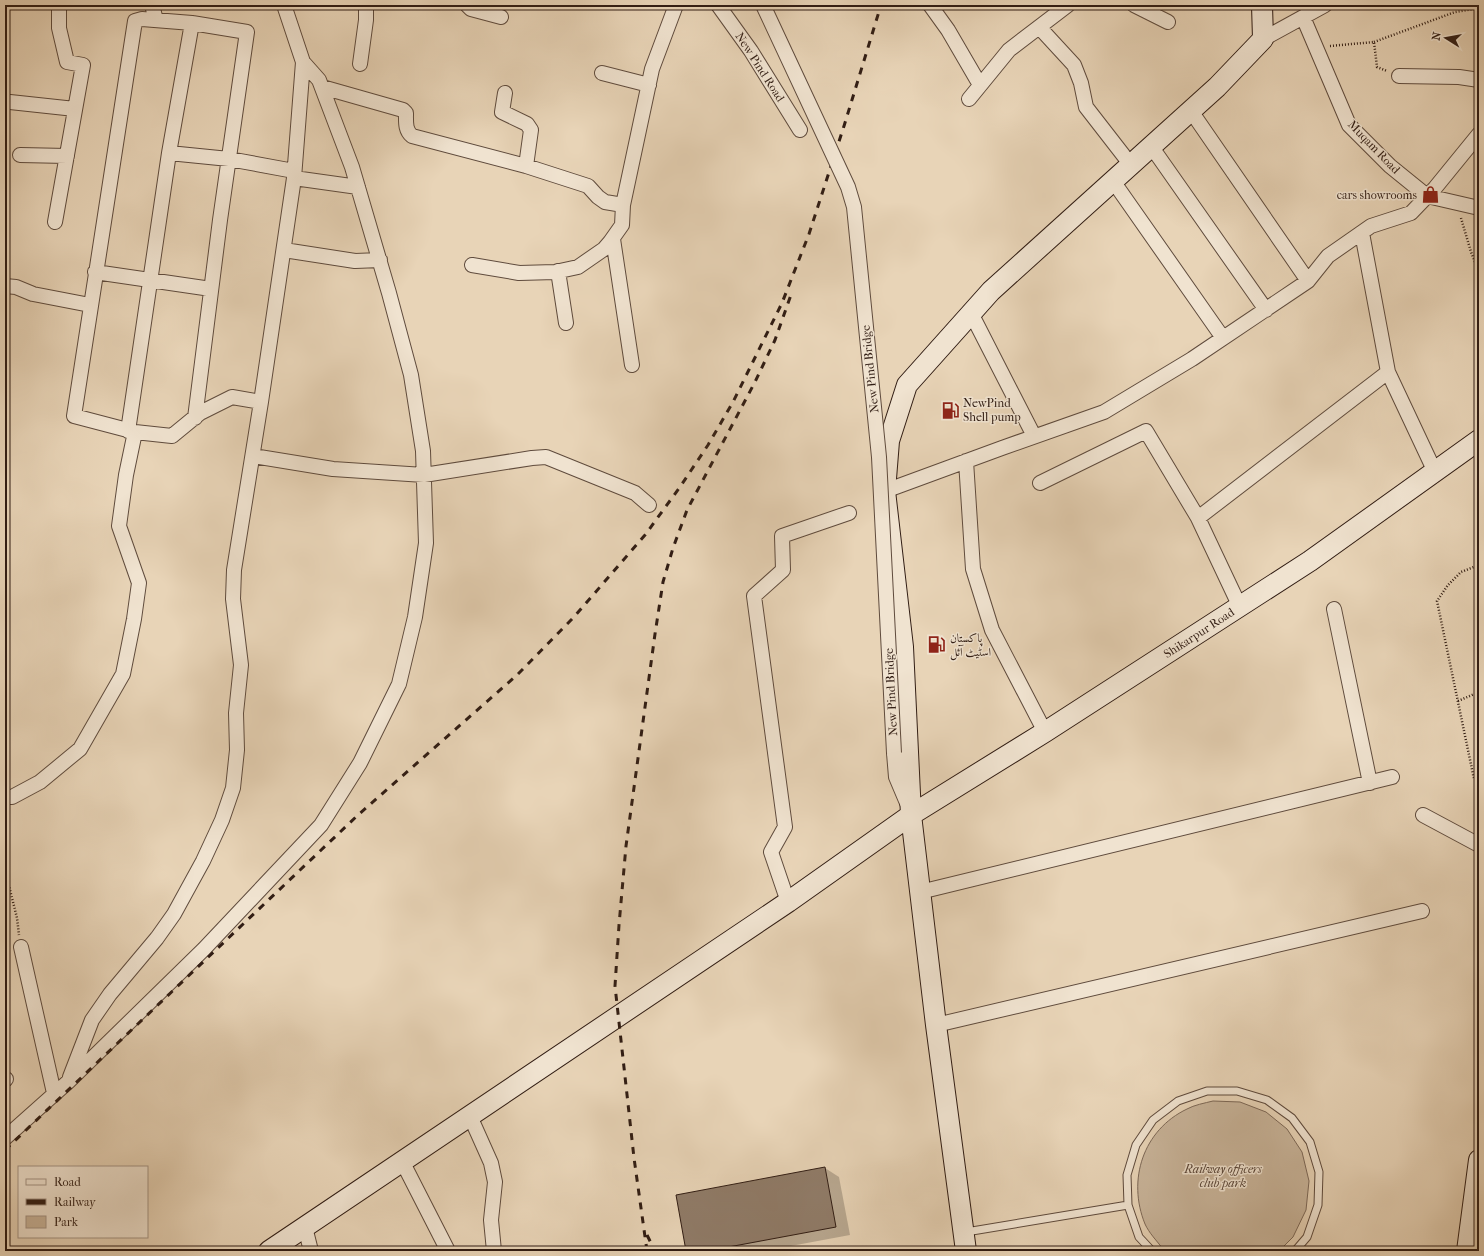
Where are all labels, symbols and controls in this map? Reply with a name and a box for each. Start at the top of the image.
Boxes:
north arrow [1426,18,1466,58]
street label: New Pind Road [732,30,788,105]
text: N [1429,30,1444,42]
street label: Muqam Road [1345,117,1403,177]
shop icon: cars showrooms [1420,185,1440,205]
place label: cars showrooms [1337,188,1418,202]
street label: New Pind Bridge [858,324,882,414]
place label: NewPind Shell pump [963,396,1021,424]
fuel station icon: NewPind Shell pump [940,400,960,420]
street label: Shikarpur Road [1161,605,1237,661]
place label: پاکستان اسٹیٹ آئل [950,631,991,661]
fuel station icon: پاکستان اسٹیٹ آئل [927,635,947,655]
street label: New Pind Bridge [882,647,900,736]
park label: Railway officers club park [1183,1162,1262,1190]
legend [18,1166,148,1238]
text: Road [54,1175,81,1189]
text: Railway [54,1195,96,1209]
text: Park [54,1215,79,1229]

